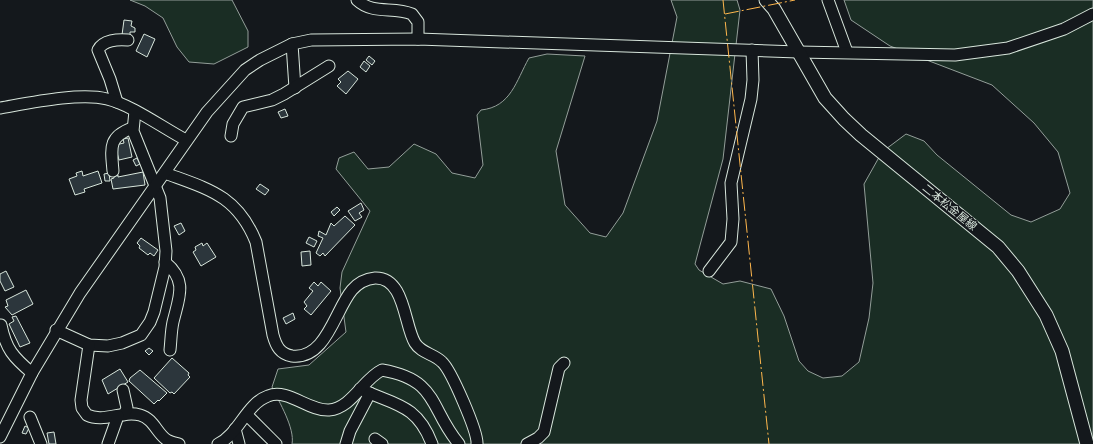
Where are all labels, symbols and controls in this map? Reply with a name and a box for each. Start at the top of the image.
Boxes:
street label: 二本松金屋線 [920,181,980,233]

